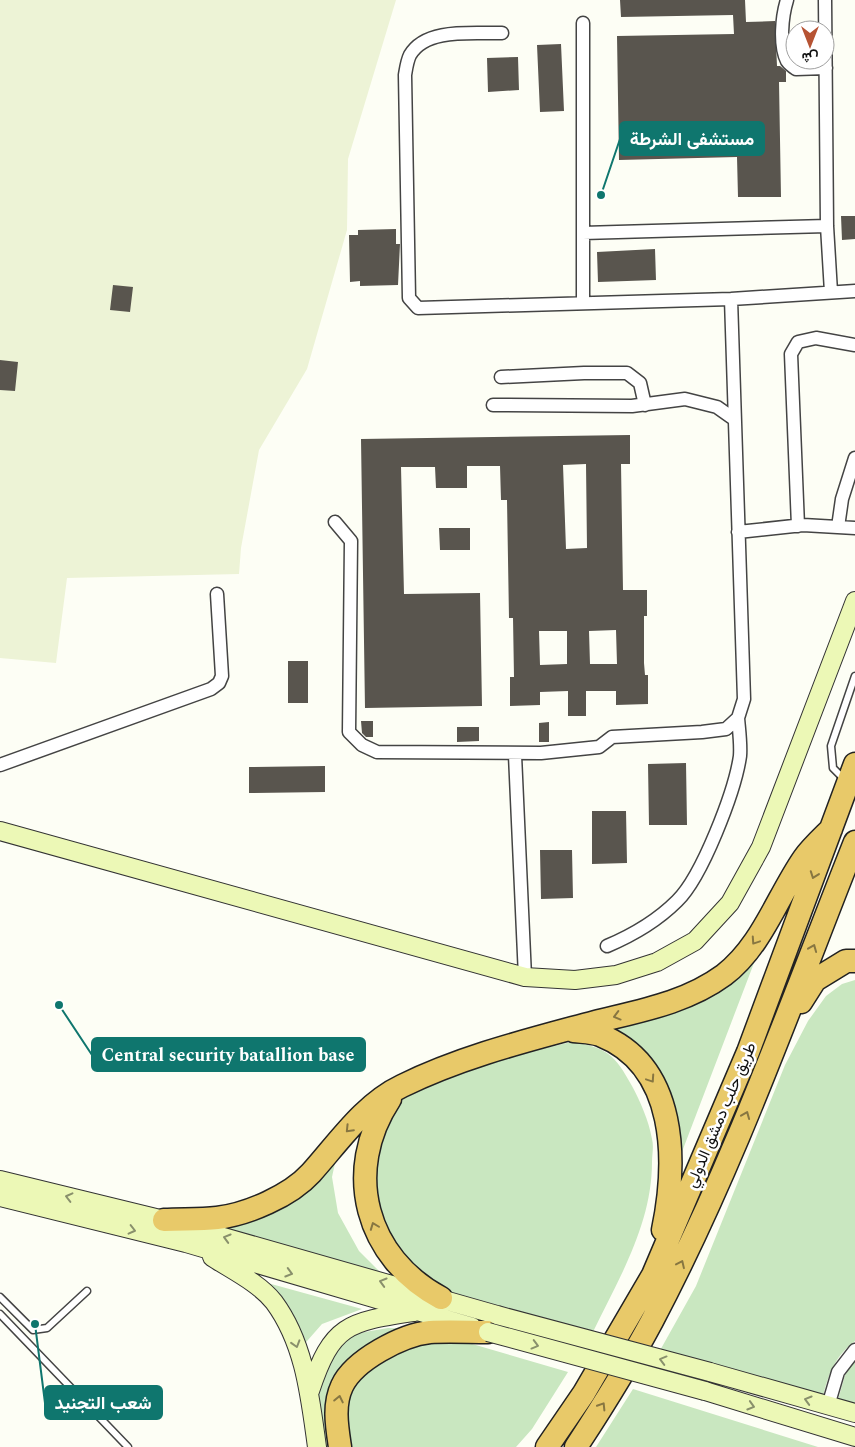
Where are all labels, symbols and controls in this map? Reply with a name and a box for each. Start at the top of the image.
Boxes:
north arrow [785,20,835,70]
text: ش [801,47,818,68]
callout: مستشفى الشرطة [620,122,764,155]
text: مستشفى الشرطة [630,126,754,153]
one-way arrow [810,870,820,879]
one-way arrow [752,935,761,944]
one-way arrow [807,944,817,953]
one-way arrow [613,1011,621,1021]
callout: Central security batallion base [92,1038,365,1071]
street label: طريق حلب دمشق الدولي [679,1038,763,1192]
text: Central security batallion base [102,1042,355,1069]
one-way arrow [645,1073,654,1083]
one-way arrow [740,1111,750,1120]
one-way arrow [346,1124,355,1133]
one-way arrow [65,1192,74,1203]
one-way arrow [370,1222,381,1231]
one-way arrow [128,1224,137,1235]
one-way arrow [223,1233,231,1243]
one-way arrow [674,1260,685,1269]
one-way arrow [284,1267,293,1278]
one-way arrow [380,1277,388,1287]
one-way arrow [290,1339,300,1348]
one-way arrow [531,1339,540,1350]
one-way arrow [659,1355,668,1365]
callout: شعب التجنيد [45,1386,162,1419]
text: شعب التجنيد [54,1390,152,1417]
one-way arrow [333,1394,344,1403]
one-way arrow [803,1395,812,1406]
one-way arrow [747,1400,755,1410]
one-way arrow [596,1402,606,1411]

